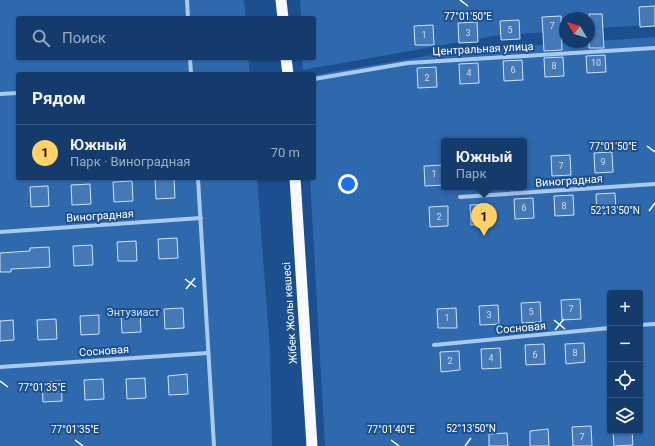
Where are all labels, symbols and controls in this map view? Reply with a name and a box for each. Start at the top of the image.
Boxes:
text: 77°01'50"E [444,11,492,22]
north arrow [559,12,595,48]
search box [16,16,316,60]
house number: 7 [549,21,555,31]
house number: 5 [507,25,513,35]
icon: search [30,27,52,49]
house number: 3 [465,28,471,38]
text: Поиск [62,29,106,47]
house number: 1 [421,30,427,40]
street label: Центральная улица [432,40,534,58]
house number: 10 [591,58,601,68]
house number: 8 [551,61,557,71]
house number: 6 [510,65,516,75]
house number: 4 [466,68,472,78]
house number: 2 [424,73,430,83]
text: Рядом [32,88,86,108]
text: Южный [70,136,126,154]
popup [441,138,527,190]
text: 77°01'50"E [589,141,637,152]
text: 1 [41,145,49,160]
text: 70 m [271,145,300,160]
text: Южный [456,148,512,166]
text: Парк · Виноградная [70,154,190,169]
house number: 9 [600,157,606,167]
house number: 7 [558,161,564,171]
text: Парк [456,166,486,181]
house number: 1 [431,169,437,179]
street label: Виноградная [535,172,603,190]
your location [338,174,358,194]
house number: 8 [561,201,567,211]
pin: 1 [471,203,497,236]
house number: 6 [521,203,527,213]
text: 52°13'50"N [590,205,640,216]
street label: Виноградная [66,207,134,225]
house number: 2 [436,212,442,222]
street label: Жібек Жолы көшесі [280,262,300,364]
map controls [607,290,643,434]
button: + [607,290,643,326]
house number: 7 [568,304,574,314]
park label: Энтузиаст [106,306,160,319]
house number: 5 [528,307,534,317]
house number: 3 [486,310,492,320]
house number: 1 [444,313,450,323]
street label: Сосновая [495,319,547,337]
button: − [607,326,643,362]
street label: Сосновая [79,343,129,359]
house number: 8 [572,348,578,358]
house number: 6 [532,350,538,360]
house number: 4 [488,353,494,363]
house number: 2 [447,356,453,366]
button: locate [607,362,643,398]
text: 77°01'35"E [18,382,66,393]
button: layers [607,398,643,434]
text: 52°13'50"N [446,423,496,434]
text: 77°01'35"E [51,424,99,435]
text: 77°01'40"E [367,424,415,435]
house number: 7 [579,432,585,442]

